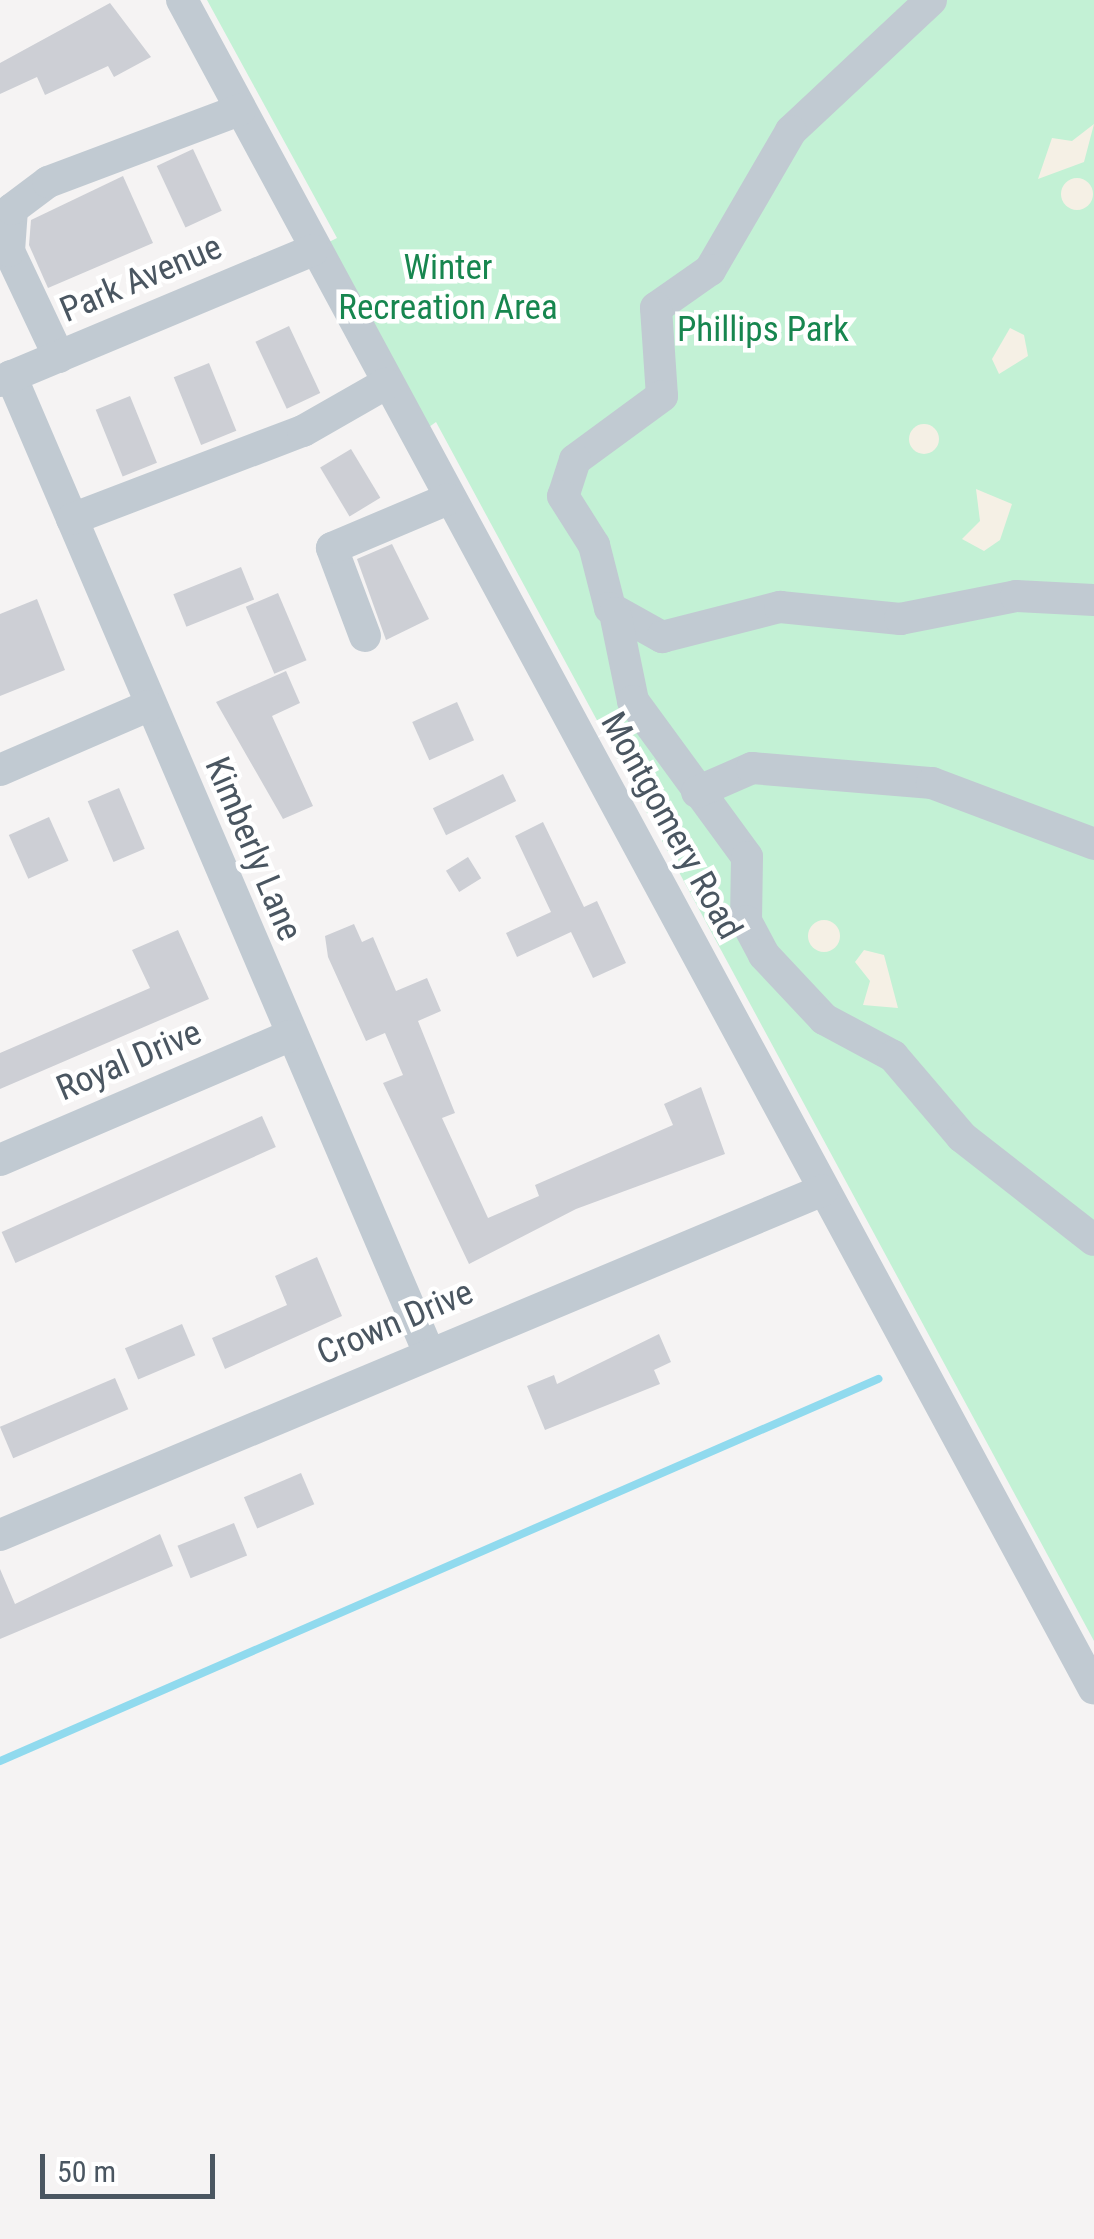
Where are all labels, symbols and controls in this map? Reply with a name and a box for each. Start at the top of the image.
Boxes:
street label: Park Avenue [54,226,228,332]
park label: Winter Recreation Area [338,247,558,329]
park label: Phillips Park [677,309,849,351]
street label: Montgomery Road [591,705,751,947]
street label: Kimberly Lane [196,751,310,947]
street label: Royal Drive [50,1012,208,1110]
street label: Crown Drive [311,1271,479,1375]
scale bar [45,2134,220,2196]
text: 50 m [57,2154,116,2189]

